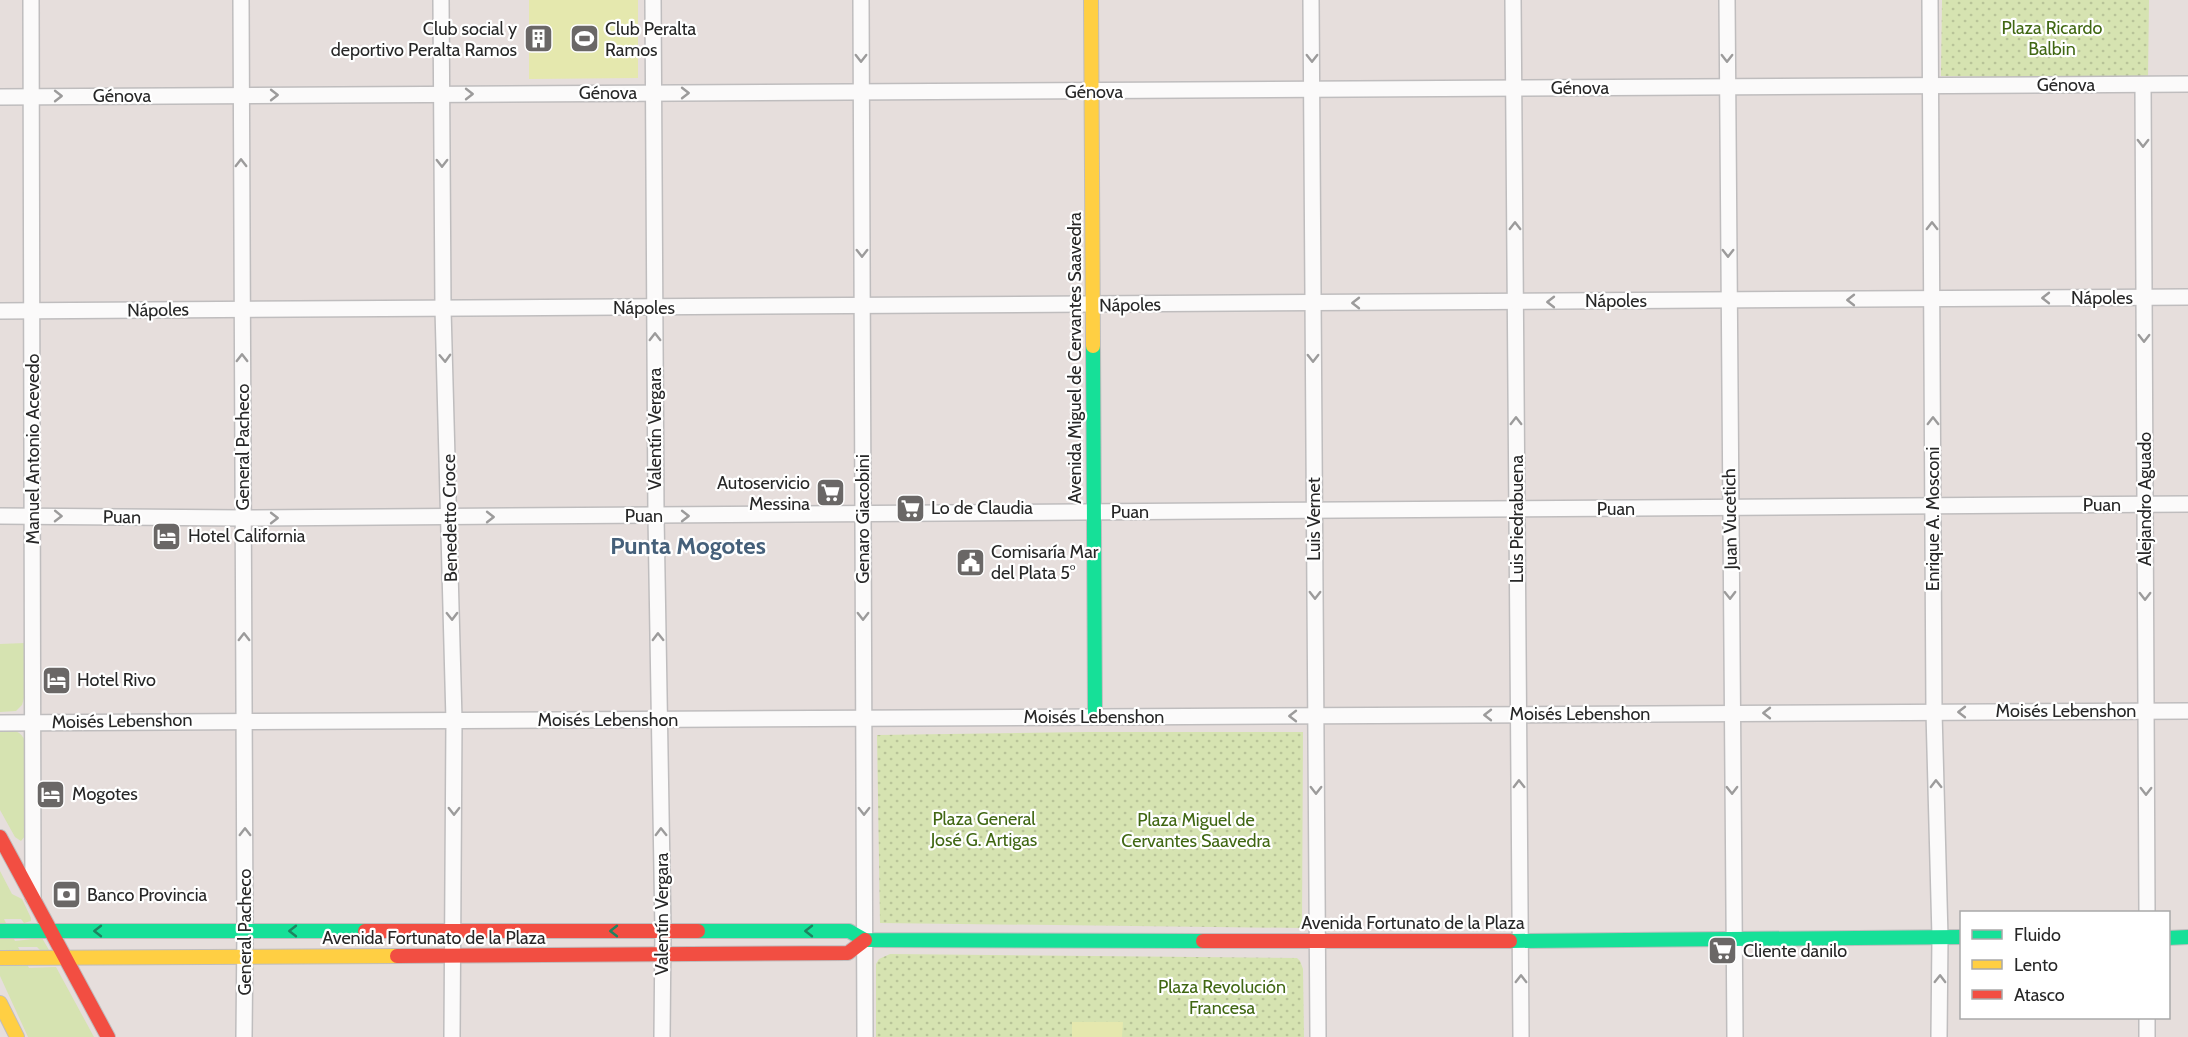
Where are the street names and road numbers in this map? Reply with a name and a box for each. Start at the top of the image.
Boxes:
street label: Génova [2037,74,2096,96]
street label: Génova [1551,77,1610,99]
street label: Génova [1065,81,1124,103]
street label: Génova [579,82,638,104]
street label: Génova [93,85,152,107]
street label: Avenida Miguel de Cervantes Saavedra [1064,212,1086,504]
street label: Nápoles [2071,287,2133,309]
street label: Nápoles [1585,290,1647,312]
street label: Nápoles [1099,293,1161,317]
street label: Nápoles [613,297,675,319]
street label: Nápoles [127,298,189,322]
street label: Manuel Antonio Acevedo [22,354,44,544]
street label: Valentín Vergara [644,367,666,490]
street label: General Pacheco [232,384,254,510]
street label: Alejandro Aguado [2134,432,2156,566]
street label: Enrique A. Mosconi [1922,447,1944,591]
street label: Benedetto Croce [438,454,462,582]
street label: Genaro Giacobini [852,454,874,584]
street label: Luis Piedrabuena [1506,454,1528,583]
street label: Juan Vucetich [1718,468,1742,571]
street label: Luis Vernet [1303,477,1325,561]
street label: Puan [2083,494,2121,516]
street label: Puan [1597,498,1635,520]
street label: Puan [1111,501,1149,523]
street label: Puan [625,505,663,527]
street label: Puan [103,506,141,528]
street label: Moisés Lebenshon [1996,700,2136,722]
street label: Moisés Lebenshon [1510,703,1650,725]
street label: Moisés Lebenshon [1024,706,1164,728]
street label: Moisés Lebenshon [51,709,193,733]
street label: Moisés Lebenshon [538,709,678,731]
street label: Valentín Vergara [651,852,673,975]
street label: General Pacheco [234,869,256,995]
street label: Avenida Fortunato de la Plaza [1301,912,1525,934]
street label: Avenida Fortunato de la Plaza [322,927,546,949]

